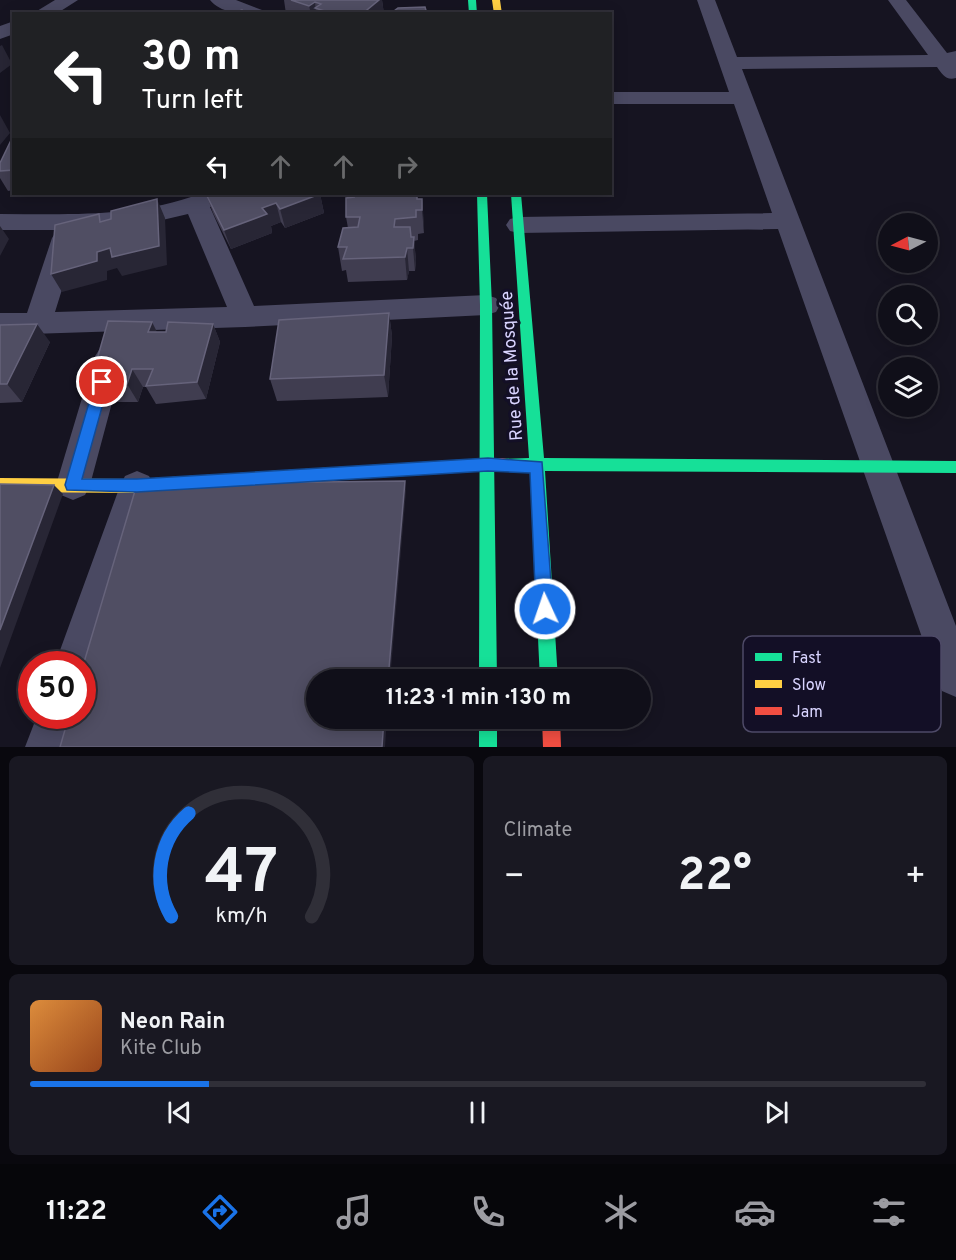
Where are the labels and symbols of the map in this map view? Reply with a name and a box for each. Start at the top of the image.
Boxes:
north arrow [878,213,938,273]
street label: Rue de la Mosquée [496,290,529,442]
pin [76,356,127,407]
position arrow [513,577,577,641]
legend [743,636,941,732]
text: Fast [792,649,822,669]
speed limit sign: 50 [18,651,96,729]
text: Slow [792,676,826,696]
text: Jam [792,703,823,723]

